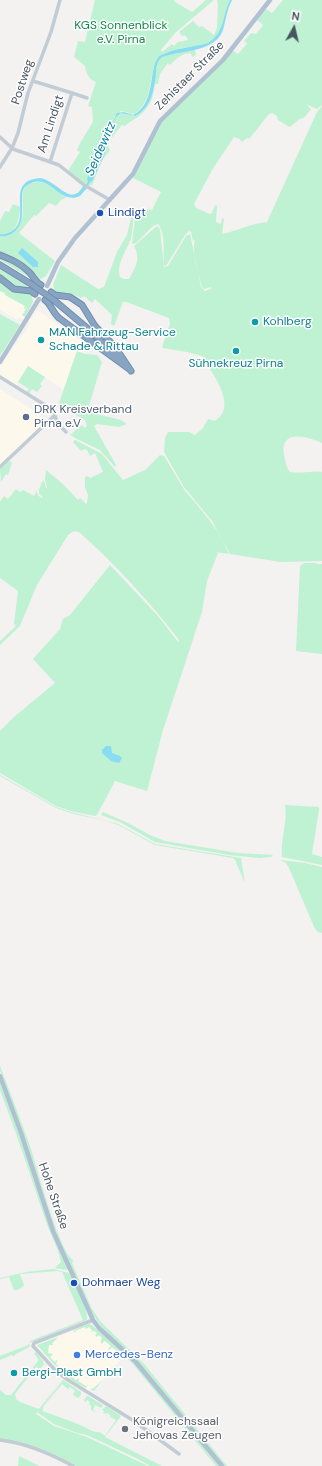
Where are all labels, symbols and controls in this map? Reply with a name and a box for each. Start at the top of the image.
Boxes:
north arrow [274,8,314,48]
text: N [291,9,301,24]
park label: KGS Sonnenblick e.V. Pirna [74,19,168,47]
street label: Zehistaer Straße [152,38,228,114]
street label: Postweg [9,58,37,106]
street label: Am Lindigt [35,93,67,155]
water label: Seidewitz [82,120,120,178]
place label: Lindigt [108,206,146,220]
marker: Lindigt [95,208,105,218]
place label: Kohlberg [263,315,312,329]
marker: Kohlberg [250,317,260,327]
place label: MAN Fahrzeug-Service Schade & Rittau [49,326,176,354]
marker: MAN Fahrzeug-Service Schade & Rittau [36,335,46,345]
marker: Sühnekreuz Pirna [231,346,241,356]
place label: Sühnekreuz Pirna [189,357,283,371]
place label: DRK Kreisverband Pirna e.V [34,403,132,431]
marker: DRK Kreisverband Pirna e.V [21,412,31,422]
street label: Hohe Straße [35,1161,71,1231]
place label: Dohmaer Weg [82,1276,160,1290]
marker: Dohmaer Weg [69,1278,79,1288]
place label: Mercedes-Benz [85,1348,173,1362]
marker: Mercedes-Benz [72,1350,82,1360]
place label: Bergi-Plast GmbH [22,1366,122,1380]
marker: Bergi-Plast GmbH [9,1368,19,1378]
place label: Königreichssaal Jehovas Zeugen [133,1415,222,1443]
marker: Königreichssaal Jehovas Zeugen [120,1424,130,1434]

